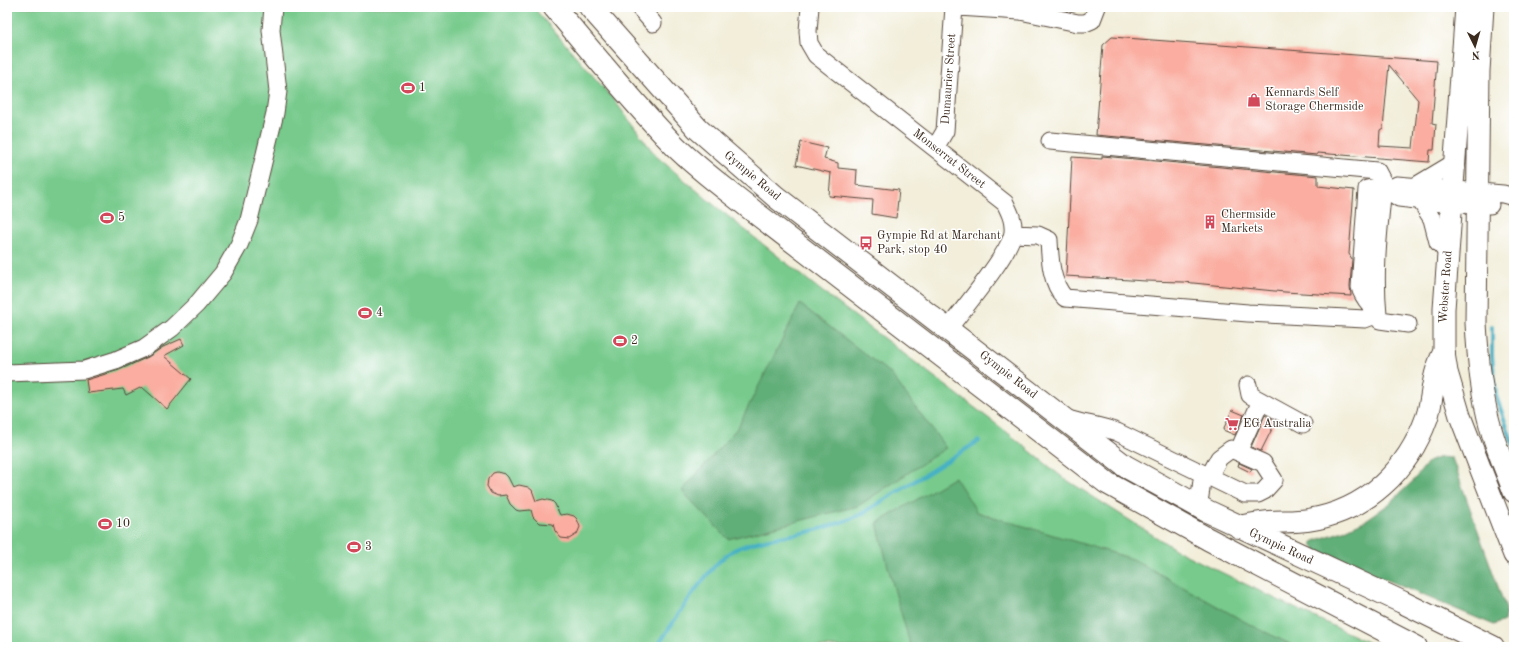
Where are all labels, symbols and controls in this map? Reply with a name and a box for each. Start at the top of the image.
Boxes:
north arrow [1455,26,1495,66]
street label: Dumaurier Street [940,33,958,125]
text: N [1470,49,1480,60]
sports icon: 1 [400,80,416,96]
place label: 1 [419,82,426,94]
place label: Kennards Self Storage Chermside [1265,87,1364,113]
shop icon: Kennards Self Storage Chermside [1246,92,1262,108]
street label: Monserrat Street [910,127,988,191]
street label: Gympie Road [721,149,783,203]
place label: Chermside Markets [1221,209,1276,235]
sports icon: 5 [99,210,115,226]
place label: 5 [118,211,125,224]
building icon: Chermside Markets [1202,214,1218,230]
place label: Gympie Rd at Marchant Park, stop 40 [877,230,1001,256]
bus stop icon: Gympie Rd at Marchant Park, stop 40 [858,235,874,251]
street label: Webster Road [1437,250,1455,324]
sports icon: 4 [357,305,373,321]
place label: 4 [376,307,383,319]
sports icon: 2 [612,333,628,349]
place label: 2 [631,335,638,347]
street label: Gympie Road [977,349,1039,401]
supermarket icon: EG Australia [1224,416,1240,432]
place label: EG Australia [1243,418,1312,430]
sports icon: 10 [97,516,113,532]
place label: 10 [116,518,130,530]
street label: Gympie Road [1247,527,1315,567]
sports icon: 3 [346,539,362,555]
place label: 3 [365,541,372,553]

